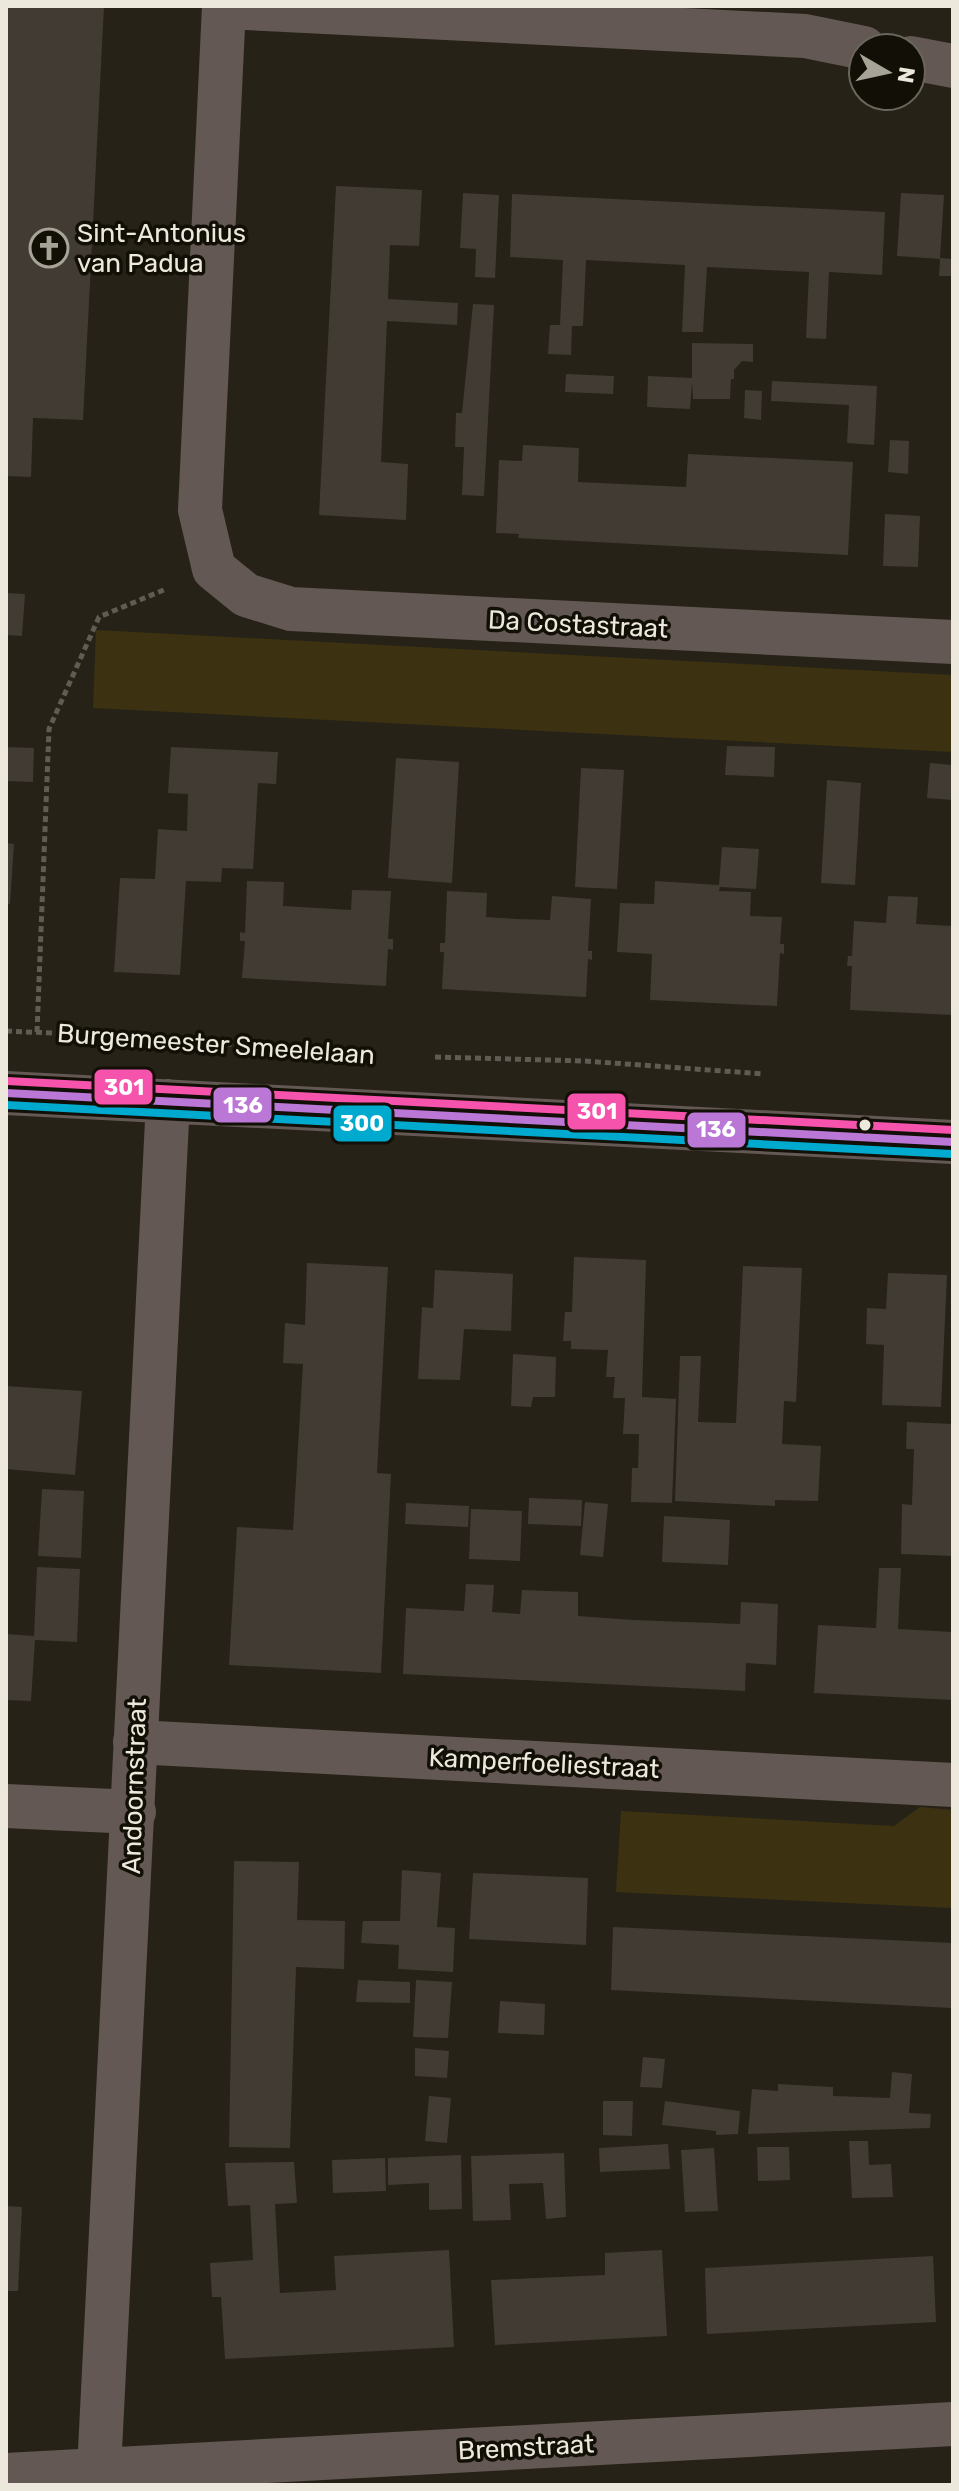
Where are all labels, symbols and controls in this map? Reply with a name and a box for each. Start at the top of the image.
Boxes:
north arrow [847,32,927,112]
text: N [892,65,921,85]
place label: Sint-Antonius van Padua [77,218,246,279]
church icon: Sint-Antonius van Padua [28,227,70,269]
street label: Da Costastraat [487,604,669,645]
street label: Burgemeester Smeelelaan [56,1018,376,1071]
line badge: 301 [93,1068,154,1106]
text: 301 [104,1074,144,1101]
line badge: 136 [212,1086,273,1124]
text: 136 [223,1092,263,1119]
line badge: 301 [566,1092,627,1131]
text: 301 [577,1098,617,1125]
line badge: 300 [332,1104,393,1143]
text: 300 [340,1110,384,1137]
line badge: 136 [686,1111,747,1149]
text: 136 [696,1116,736,1143]
unlabelled marker [857,1117,873,1133]
street label: Andoornstraat [116,1698,153,1874]
street label: Kamperfoeliestraat [428,1742,660,1785]
street label: Bremstraat [457,2428,595,2467]

